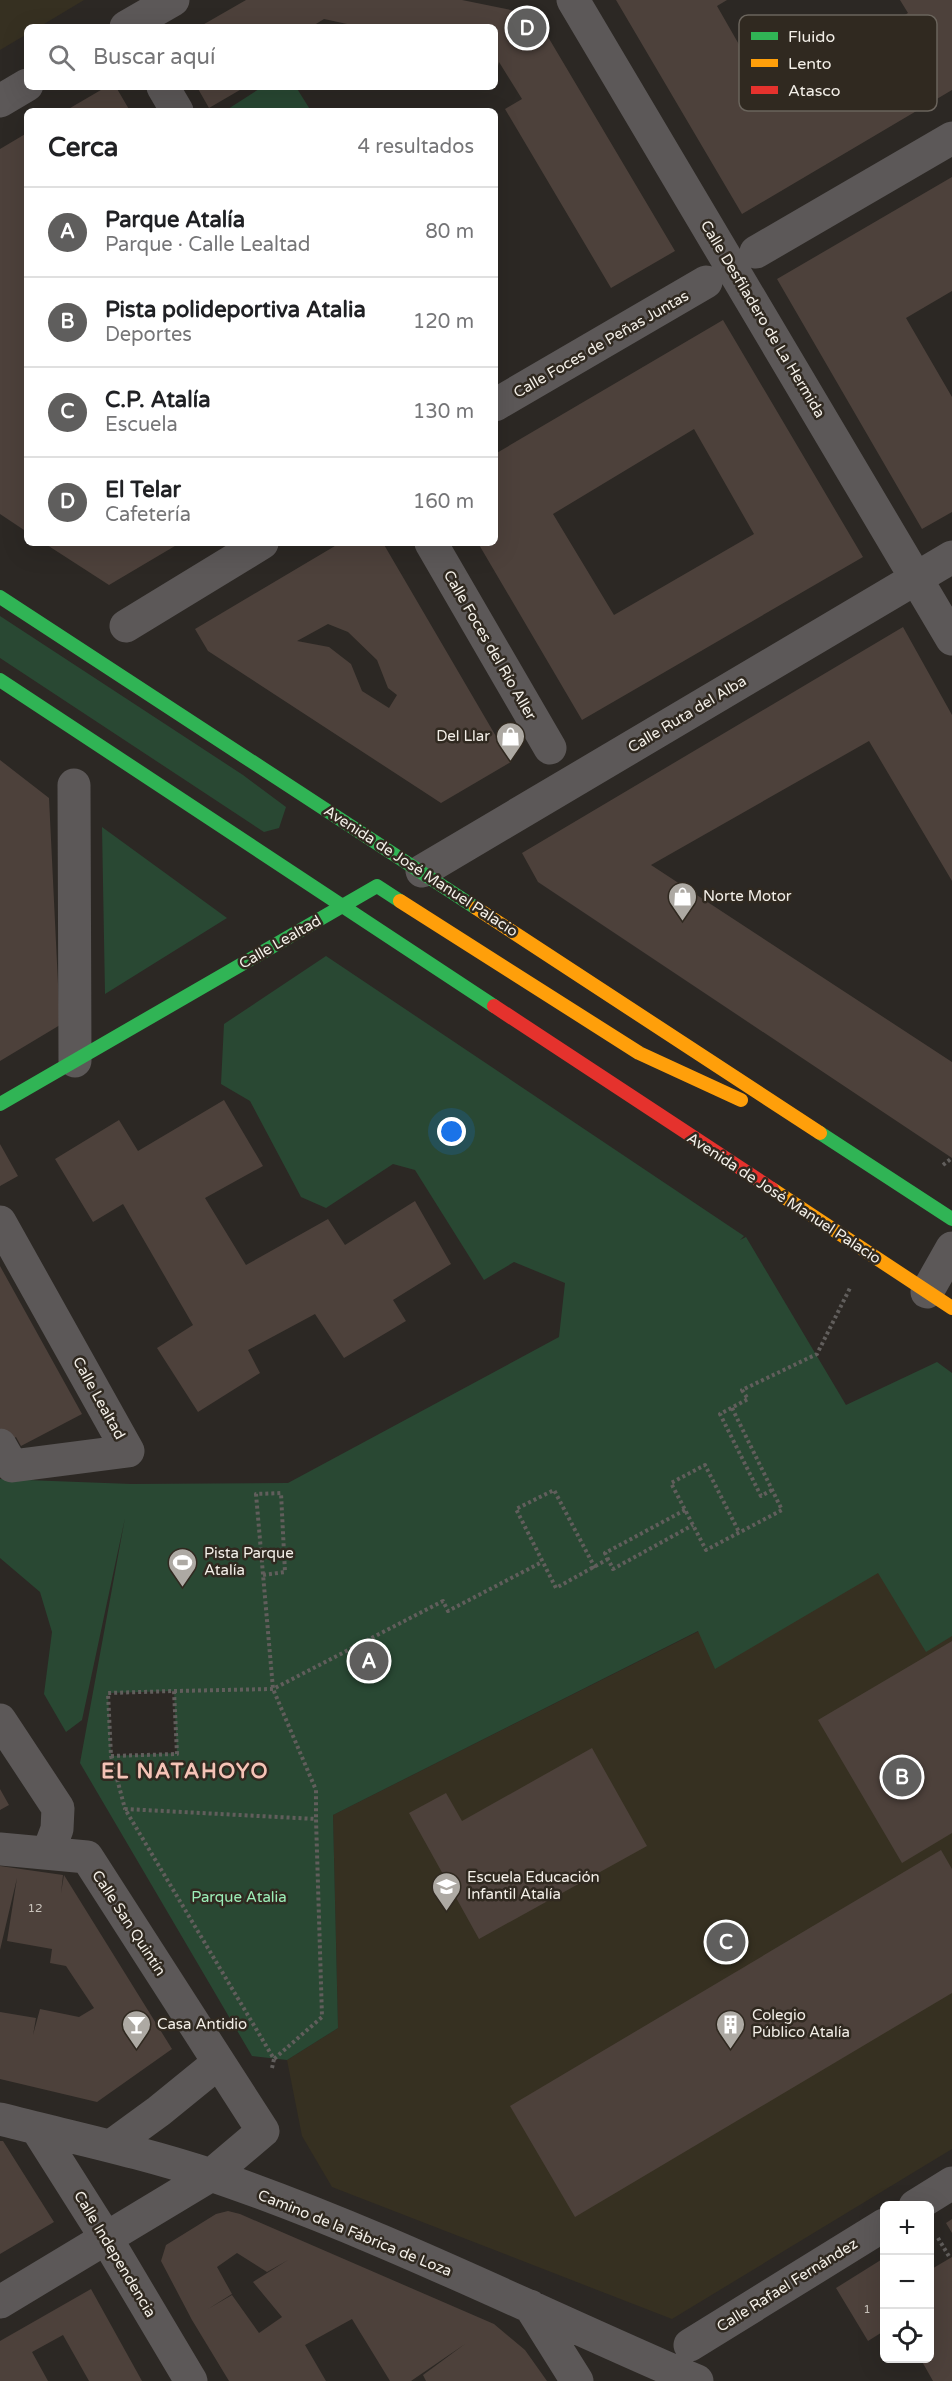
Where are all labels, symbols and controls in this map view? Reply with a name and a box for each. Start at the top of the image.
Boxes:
pin: D [508,6,546,51]
legend [739,15,937,111]
search box [24,24,498,90]
text: Fluido [788,27,835,47]
icon: search [45,41,78,74]
text: Buscar aquí [93,44,215,70]
text: Lento [788,54,832,74]
text: Atasco [788,81,841,101]
text: Cerca [48,132,118,163]
text: 4 resultados [358,135,474,159]
text: Parque Atalía [105,207,245,233]
street label: Calle Desfiladero de La Hermida [697,217,829,421]
text: A [60,220,75,244]
text: 80 m [425,220,474,244]
text: Parque · Calle Lealtad [105,233,310,257]
street label: Calle Foces de Peñas Juntas [510,286,692,402]
text: Pista polideportiva Atalia [105,297,366,323]
text: B [61,310,74,334]
text: 120 m [413,310,474,334]
text: Deportes [105,323,192,347]
text: C.P. Atalía [105,387,211,413]
text: C [61,400,74,424]
text: 130 m [413,400,474,424]
text: Escuela [105,413,178,437]
text: El Telar [105,477,181,503]
text: D [60,490,75,514]
text: 160 m [413,490,474,514]
text: Cafetería [105,503,191,527]
street label: Calle Foces del Río Aller [440,567,540,723]
street label: Calle Ruta del Alba [625,672,749,756]
shop icon: Del Llar [495,720,527,762]
place label: Del Llar [436,727,490,745]
street label: Avenida de José Manuel Palacio [321,801,521,941]
shop icon: Norte Motor [666,880,698,922]
place label: Norte Motor [703,887,792,905]
street label: Calle Lealtad [236,911,324,973]
your location [437,1117,466,1146]
street label: Avenida de José Manuel Palacio [684,1128,884,1268]
street label: Calle Lealtad [69,1354,129,1442]
place label: Pista Parque Atalía [204,1544,294,1579]
sports icon: Pista Parque Atalía [167,1546,199,1588]
pin: A [350,1638,388,1684]
pin: B [882,1754,922,1800]
district label: EL NATAHOYO [101,1759,269,1784]
street label: Calle San Quintín [88,1867,170,1979]
place label: Escuela Educación Infantil Atalía [467,1868,600,1903]
school or university icon: Escuela Educación Infantil Atalía [430,1870,462,1912]
park label: Parque Atalia [191,1888,287,1906]
house number: 12 [27,1901,43,1915]
pin: C [706,1920,746,1964]
place label: Colegio Público Atalía [752,2006,850,2041]
bar icon: Casa Antidio [120,2008,152,2050]
building icon: Colegio Público Atalía [715,2008,747,2050]
place label: Casa Antidio [157,2015,247,2033]
street label: Camino de la Fábrica de Loza [255,2186,455,2280]
street label: Calle Independencia [70,2188,160,2320]
map controls [880,2201,934,2363]
button: + [880,2201,934,2255]
street label: Calle Rafael Fernández [713,2234,861,2336]
button: − [880,2255,934,2309]
house number: 1 [863,2302,871,2316]
button: locate [880,2309,934,2363]

